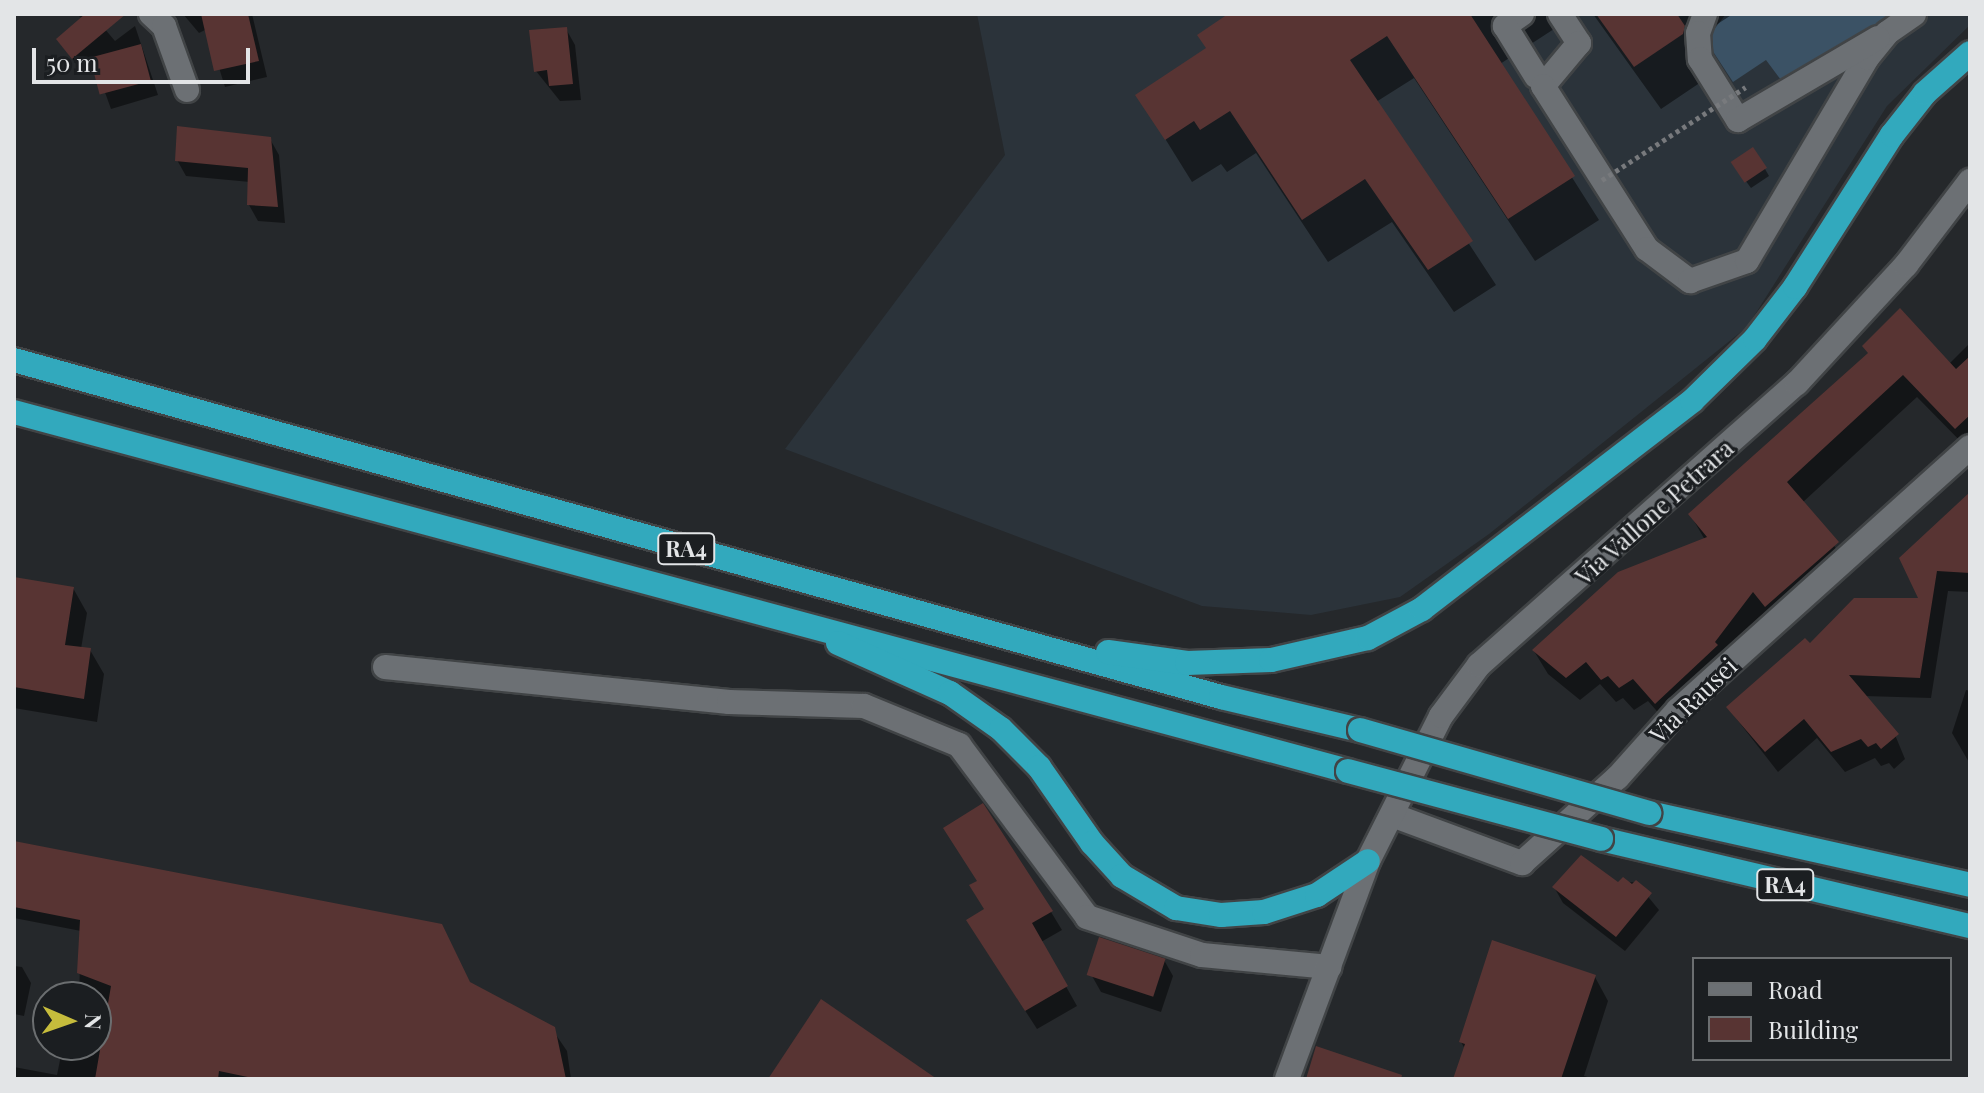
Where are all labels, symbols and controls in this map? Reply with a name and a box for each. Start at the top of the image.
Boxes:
scale bar [36,32,254,82]
text: 50 m [46,46,98,78]
street label: Via Vallone Petrara [1569,433,1739,591]
road number: RA4 [656,531,716,567]
street label: Via Rausei [1643,651,1743,749]
road number: RA4 [1755,867,1815,903]
legend [1692,957,1952,1061]
text: Road [1768,973,1823,1005]
north arrow [32,981,112,1061]
text: N [79,1013,109,1030]
text: Building [1768,1013,1858,1045]

